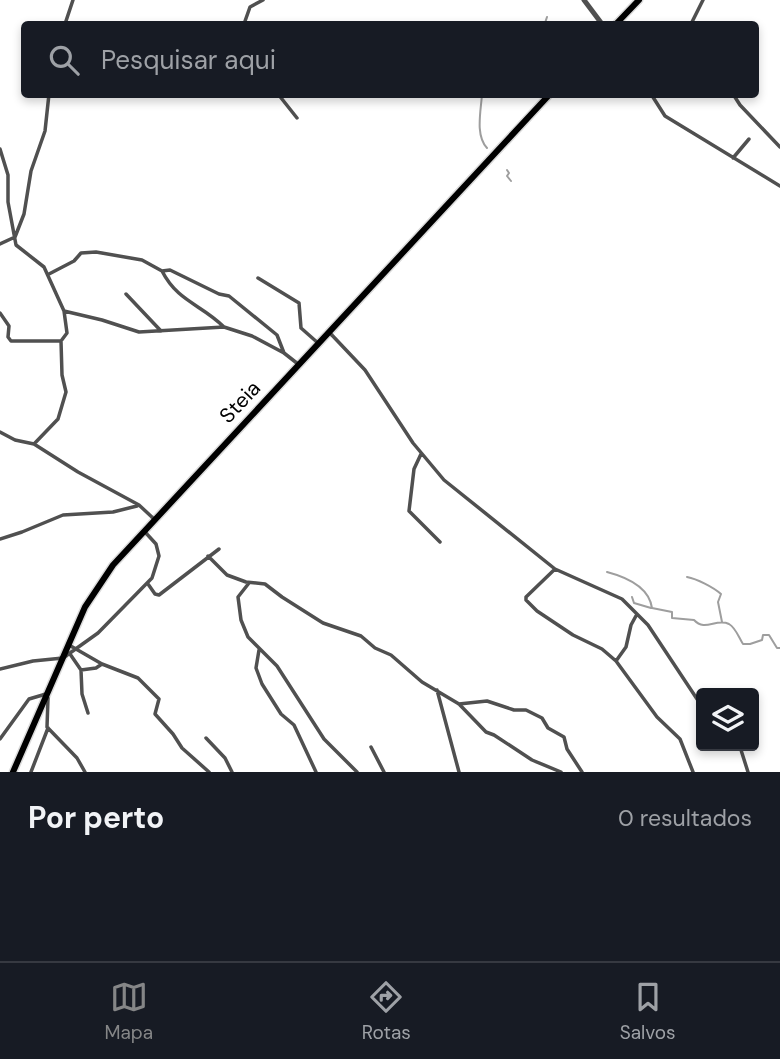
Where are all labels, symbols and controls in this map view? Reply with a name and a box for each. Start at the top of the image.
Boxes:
search box [21,21,759,98]
icon: search [45,41,83,79]
text: Pesquisar aqui [101,43,276,77]
street label: Steia [213,375,267,429]
map controls [696,688,759,751]
button: layers [696,688,759,751]
text: Por perto [28,798,164,837]
text: 0 resultados [618,803,752,833]
tab: Mapa [104,978,153,1045]
tab: Rotas [362,978,411,1045]
tab: Salvos [620,978,676,1045]

